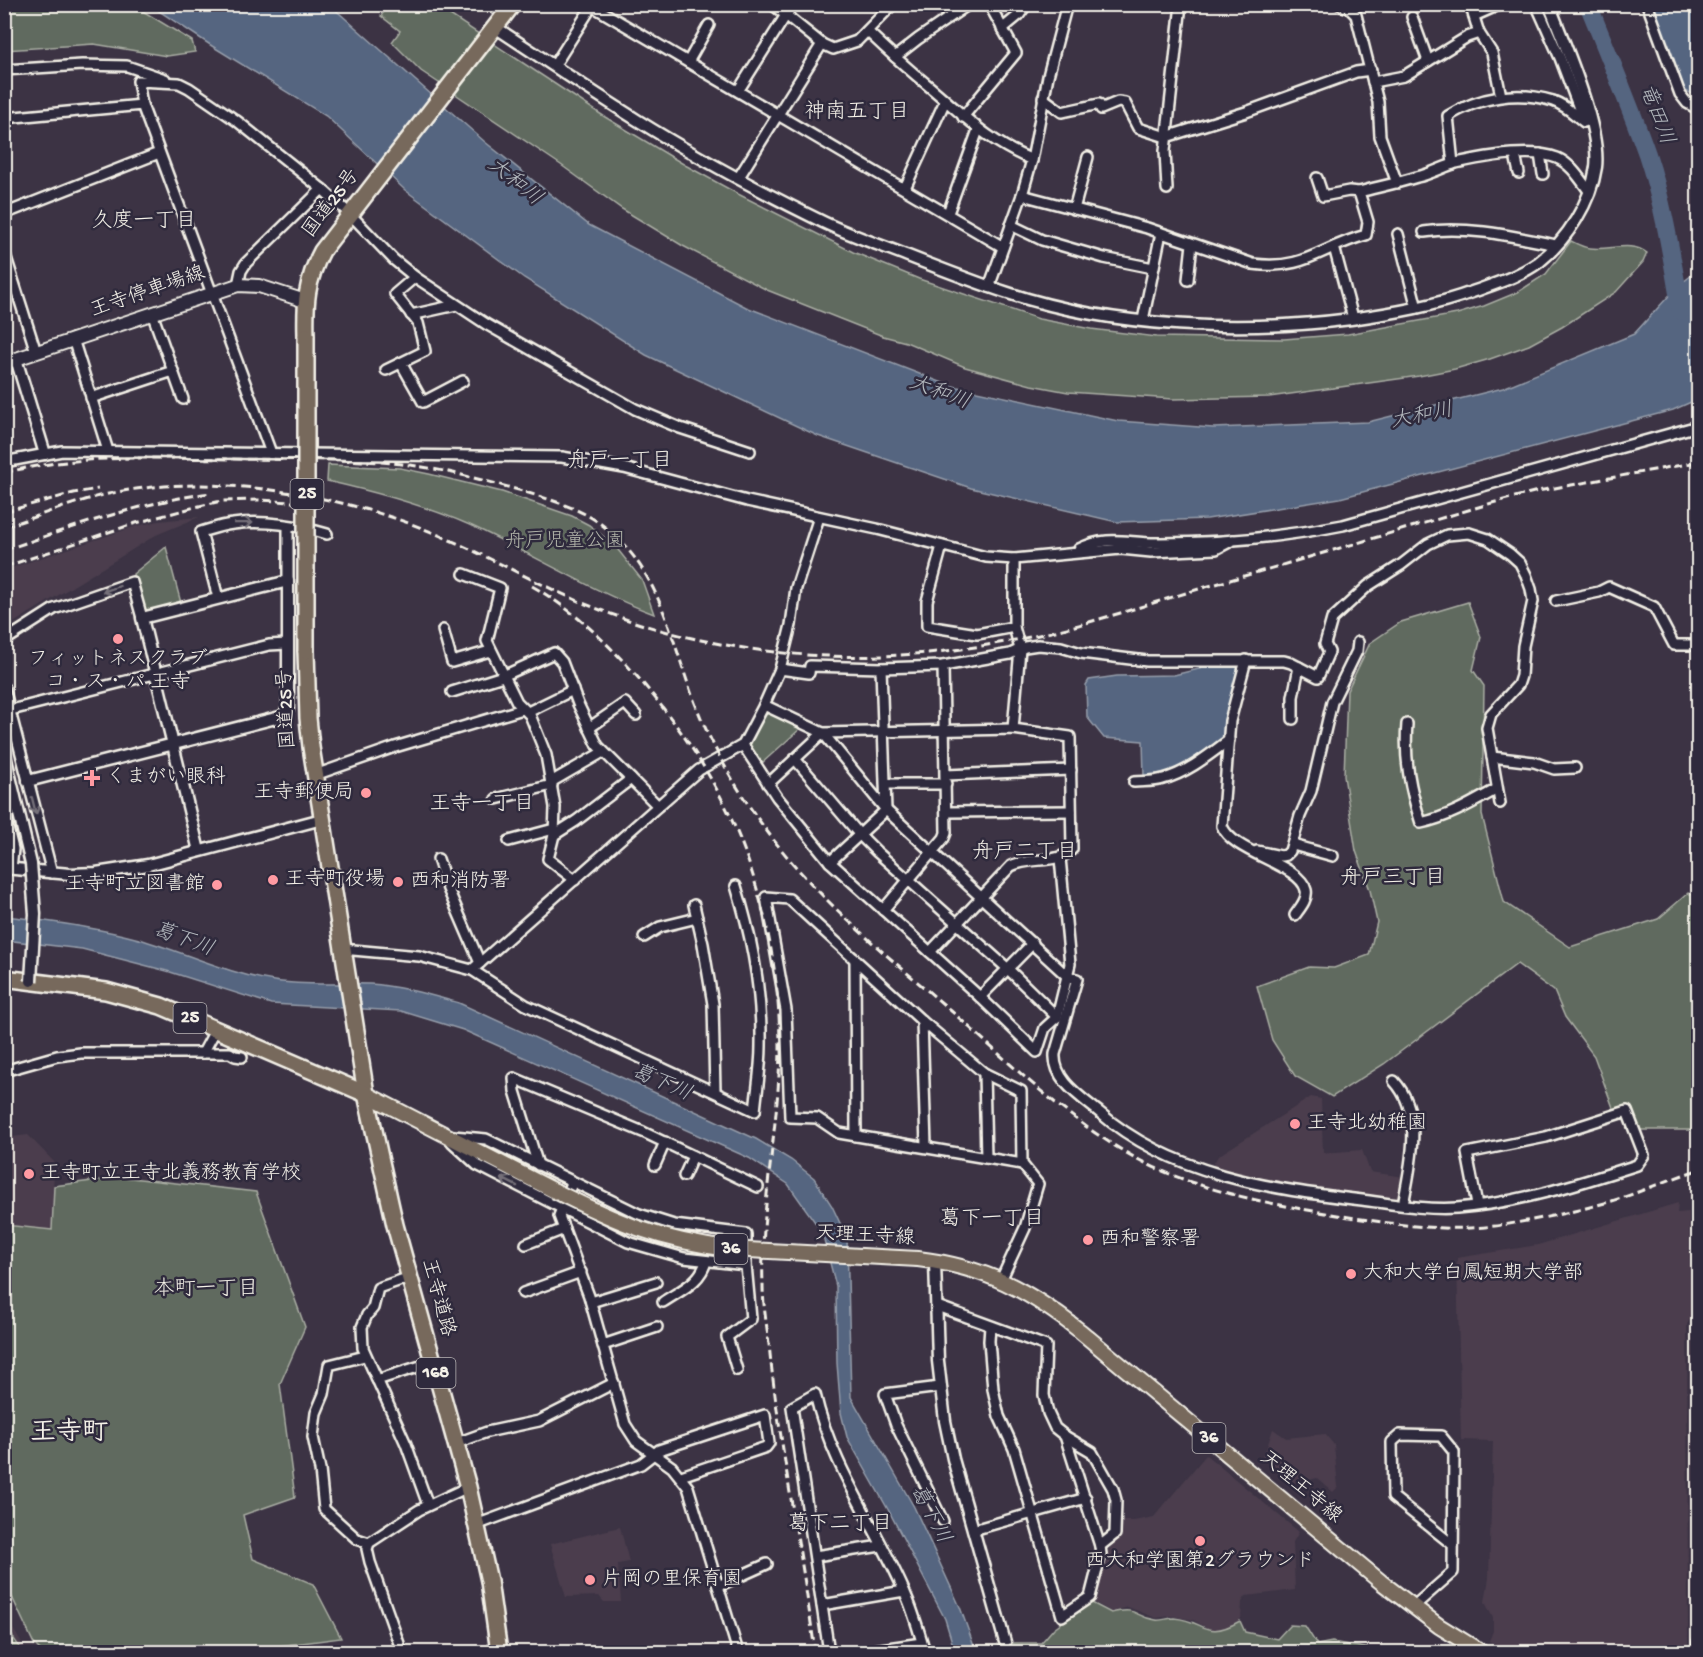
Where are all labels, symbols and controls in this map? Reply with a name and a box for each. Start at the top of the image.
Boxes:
water label: 竜田川 [1632,80,1680,149]
district label: 神南五丁目 [805,99,910,126]
water label: 大和川 [482,153,547,213]
street label: 国道25号 [298,164,365,243]
district label: 久度一丁目 [92,208,197,235]
street label: 王寺停車場線 [87,261,208,323]
water label: 大和川 [905,371,973,417]
water label: 大和川 [1389,398,1455,435]
district label: 舟戸一丁目 [568,448,673,475]
road number: 25 [290,479,324,509]
one-way arrow [234,518,254,529]
park label: 舟戸児童公園 [505,529,625,554]
one-way arrow [102,584,121,595]
marker: フィットネスクラブ コ・ス・パ 王寺 [111,632,125,646]
place label: フィットネスクラブ コ・ス・パ 王寺 [28,648,208,695]
street label: 国道25号 [273,668,302,750]
place label: くまがい眼科 [106,766,226,790]
marker: くまがい眼科 [83,769,101,787]
place label: 王寺郵便局 [254,780,354,805]
marker: 王寺郵便局 [359,786,373,800]
district label: 王寺一丁目 [430,792,535,818]
one-way arrow [29,796,41,815]
district label: 舟戸二丁目 [973,839,1078,866]
district label: 舟戸三丁目 [1341,865,1446,892]
place label: 王寺町役場 [285,867,385,892]
place label: 西和消防署 [410,869,510,894]
place label: 王寺町立図書館 [65,872,205,897]
marker: 王寺町役場 [266,873,280,887]
marker: 西和消防署 [391,875,405,889]
marker: 王寺町立図書館 [210,878,224,892]
water label: 葛下川 [149,918,217,964]
road number: 25 [174,1003,207,1033]
water label: 葛下川 [627,1059,695,1108]
place label: 王寺北幼稚園 [1307,1111,1427,1136]
marker: 王寺北幼稚園 [1288,1117,1302,1131]
place label: 王寺町立王寺北義務教育学校 [41,1161,301,1186]
marker: 王寺町立王寺北義務教育学校 [22,1167,36,1181]
one-way arrow [500,1176,518,1187]
district label: 葛下一丁目 [940,1207,1045,1233]
street label: 天理王寺線 [814,1221,916,1251]
place label: 西和警察署 [1100,1227,1200,1252]
marker: 西和警察署 [1081,1233,1095,1247]
road number: 36 [714,1234,748,1264]
street label: 王寺道路 [416,1256,460,1340]
place label: 大和大学白鳳短期大学部 [1363,1262,1583,1286]
marker: 大和大学白鳳短期大学部 [1344,1267,1358,1281]
district label: 本町一丁目 [154,1277,259,1303]
road number: 168 [416,1358,456,1388]
district label: 王寺町 [30,1417,108,1450]
road number: 36 [1192,1423,1226,1453]
street label: 天理王寺線 [1254,1446,1347,1529]
water label: 葛下川 [903,1481,956,1549]
district label: 葛下二丁目 [788,1512,893,1538]
marker: 西大和学園第2グラウンド [1193,1534,1207,1548]
place label: 西大和学園第2グラウンド [1085,1549,1315,1574]
place label: 片岡の里保育園 [602,1567,742,1592]
marker: 片岡の里保育園 [583,1573,597,1587]

